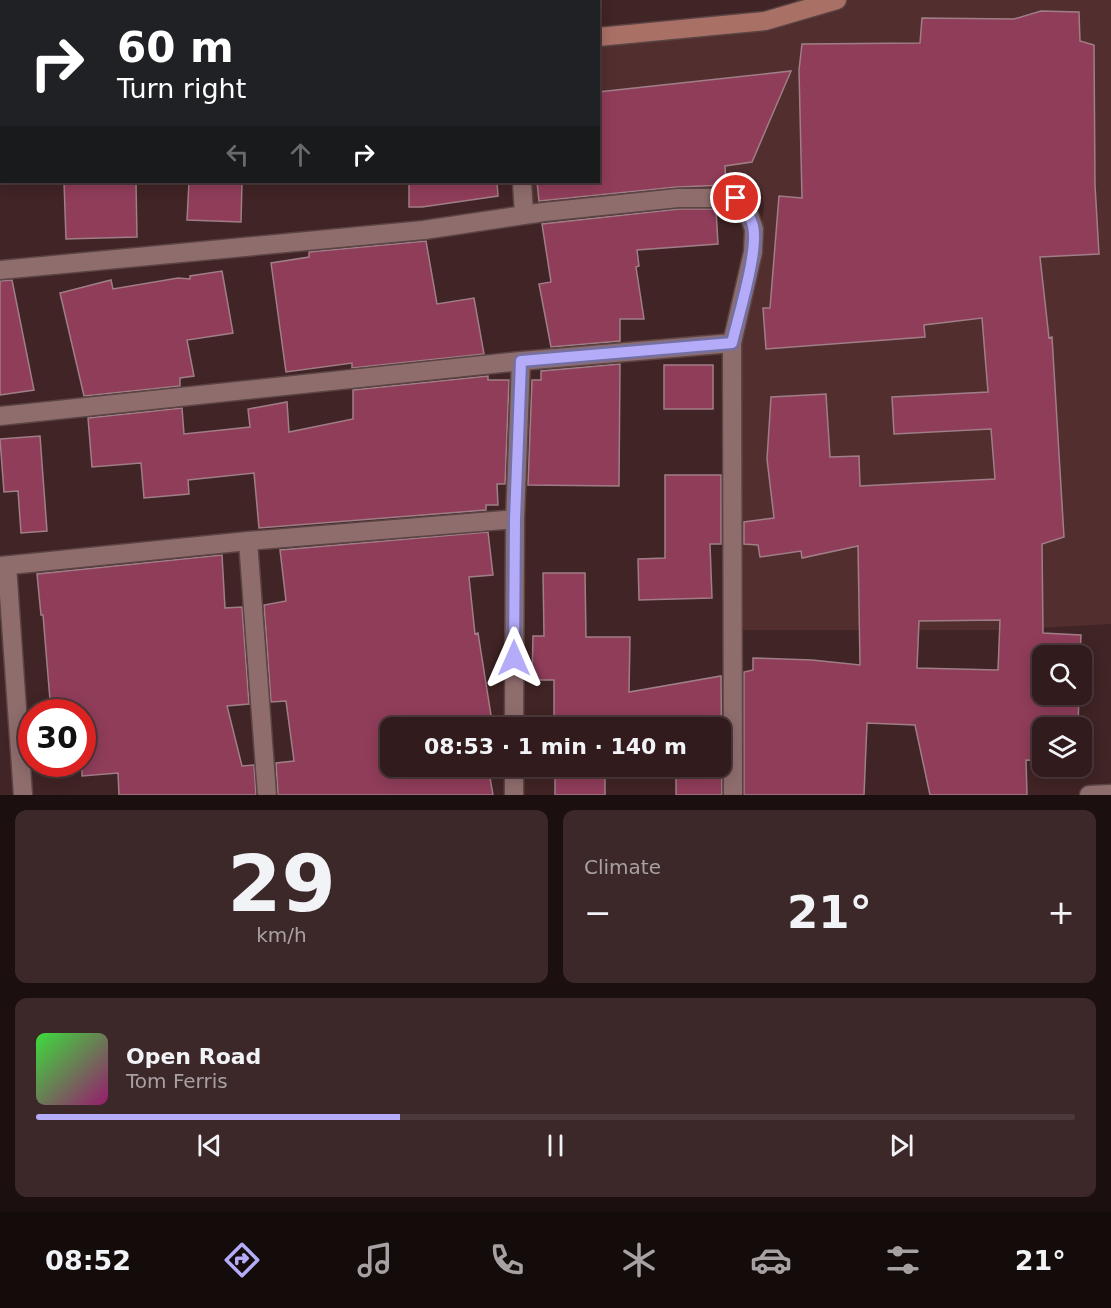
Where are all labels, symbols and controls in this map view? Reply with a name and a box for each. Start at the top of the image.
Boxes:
text: 60 m [117,23,234,72]
icon: right [18,24,96,102]
text: Turn right [117,73,246,104]
icon: left [221,138,254,171]
icon: ahead [284,138,317,171]
icon: right [347,138,380,171]
pin [710,172,761,223]
icon: arrive [719,181,752,214]
position arrow [482,626,546,690]
map controls [1032,645,1092,777]
button: search [1032,645,1092,705]
speed limit sign: 30 [18,699,96,777]
button: layers [1032,717,1092,777]
text: 08:53 · 1 min · 140 m [424,734,687,759]
text: 29 [227,839,336,929]
text: Climate [584,855,661,879]
text: 21° [787,886,872,939]
text: − [584,893,612,932]
text: + [1047,893,1075,932]
text: km/h [256,923,307,947]
text: Open Road [126,1044,261,1069]
text: Tom Ferris [126,1069,228,1093]
icon: previous [193,1129,226,1162]
icon: pause [539,1129,572,1162]
icon: next [885,1129,918,1162]
icon: directions [221,1239,263,1281]
icon: music [354,1239,396,1281]
icon: phone [486,1239,528,1281]
icon: climate [618,1239,660,1281]
icon: car [750,1239,792,1281]
icon: filters [882,1239,924,1281]
text: 08:52 [45,1245,131,1276]
text: 21° [1015,1245,1066,1276]

